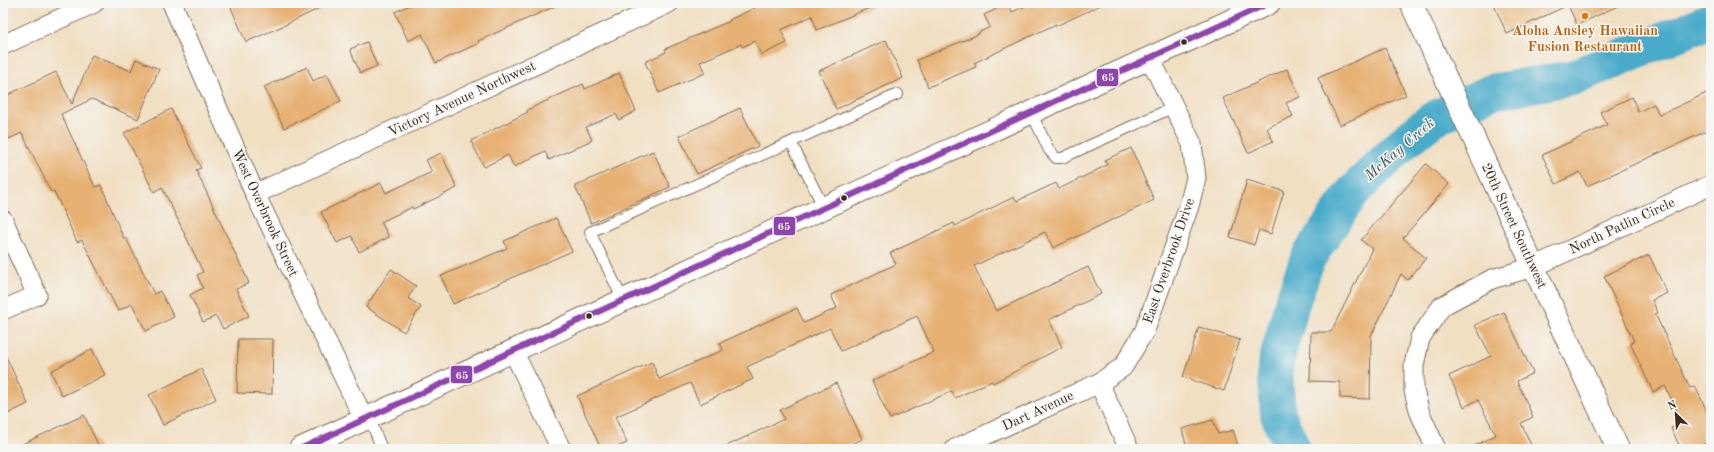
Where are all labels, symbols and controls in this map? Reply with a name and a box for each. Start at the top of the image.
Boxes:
marker: Aloha Ansley Hawaiian Fusion Restaurant [1580,11,1590,21]
place label: Aloha Ansley Hawaiian Fusion Restaurant [1512,24,1658,54]
unlabelled marker [1179,37,1189,47]
street label: Victory Avenue Northwest [386,59,538,139]
line badge: 65 [1096,68,1119,87]
text: 65 [1102,73,1114,84]
water label: McKay Creek [1361,116,1438,185]
street label: West Overbrook Street [229,147,301,279]
street label: 20th Street Southwest [1479,161,1549,291]
unlabelled marker [839,193,849,203]
street label: North Patlin Circle [1567,195,1677,257]
street label: East Overbrook Drive [1141,196,1197,326]
line badge: 65 [773,216,796,236]
text: 65 [778,222,790,233]
unlabelled marker [584,311,594,321]
line badge: 65 [450,365,473,384]
text: 65 [456,371,468,382]
street label: Dart Avenue [1000,388,1076,434]
north arrow [1656,394,1696,434]
text: N [1666,399,1679,413]

